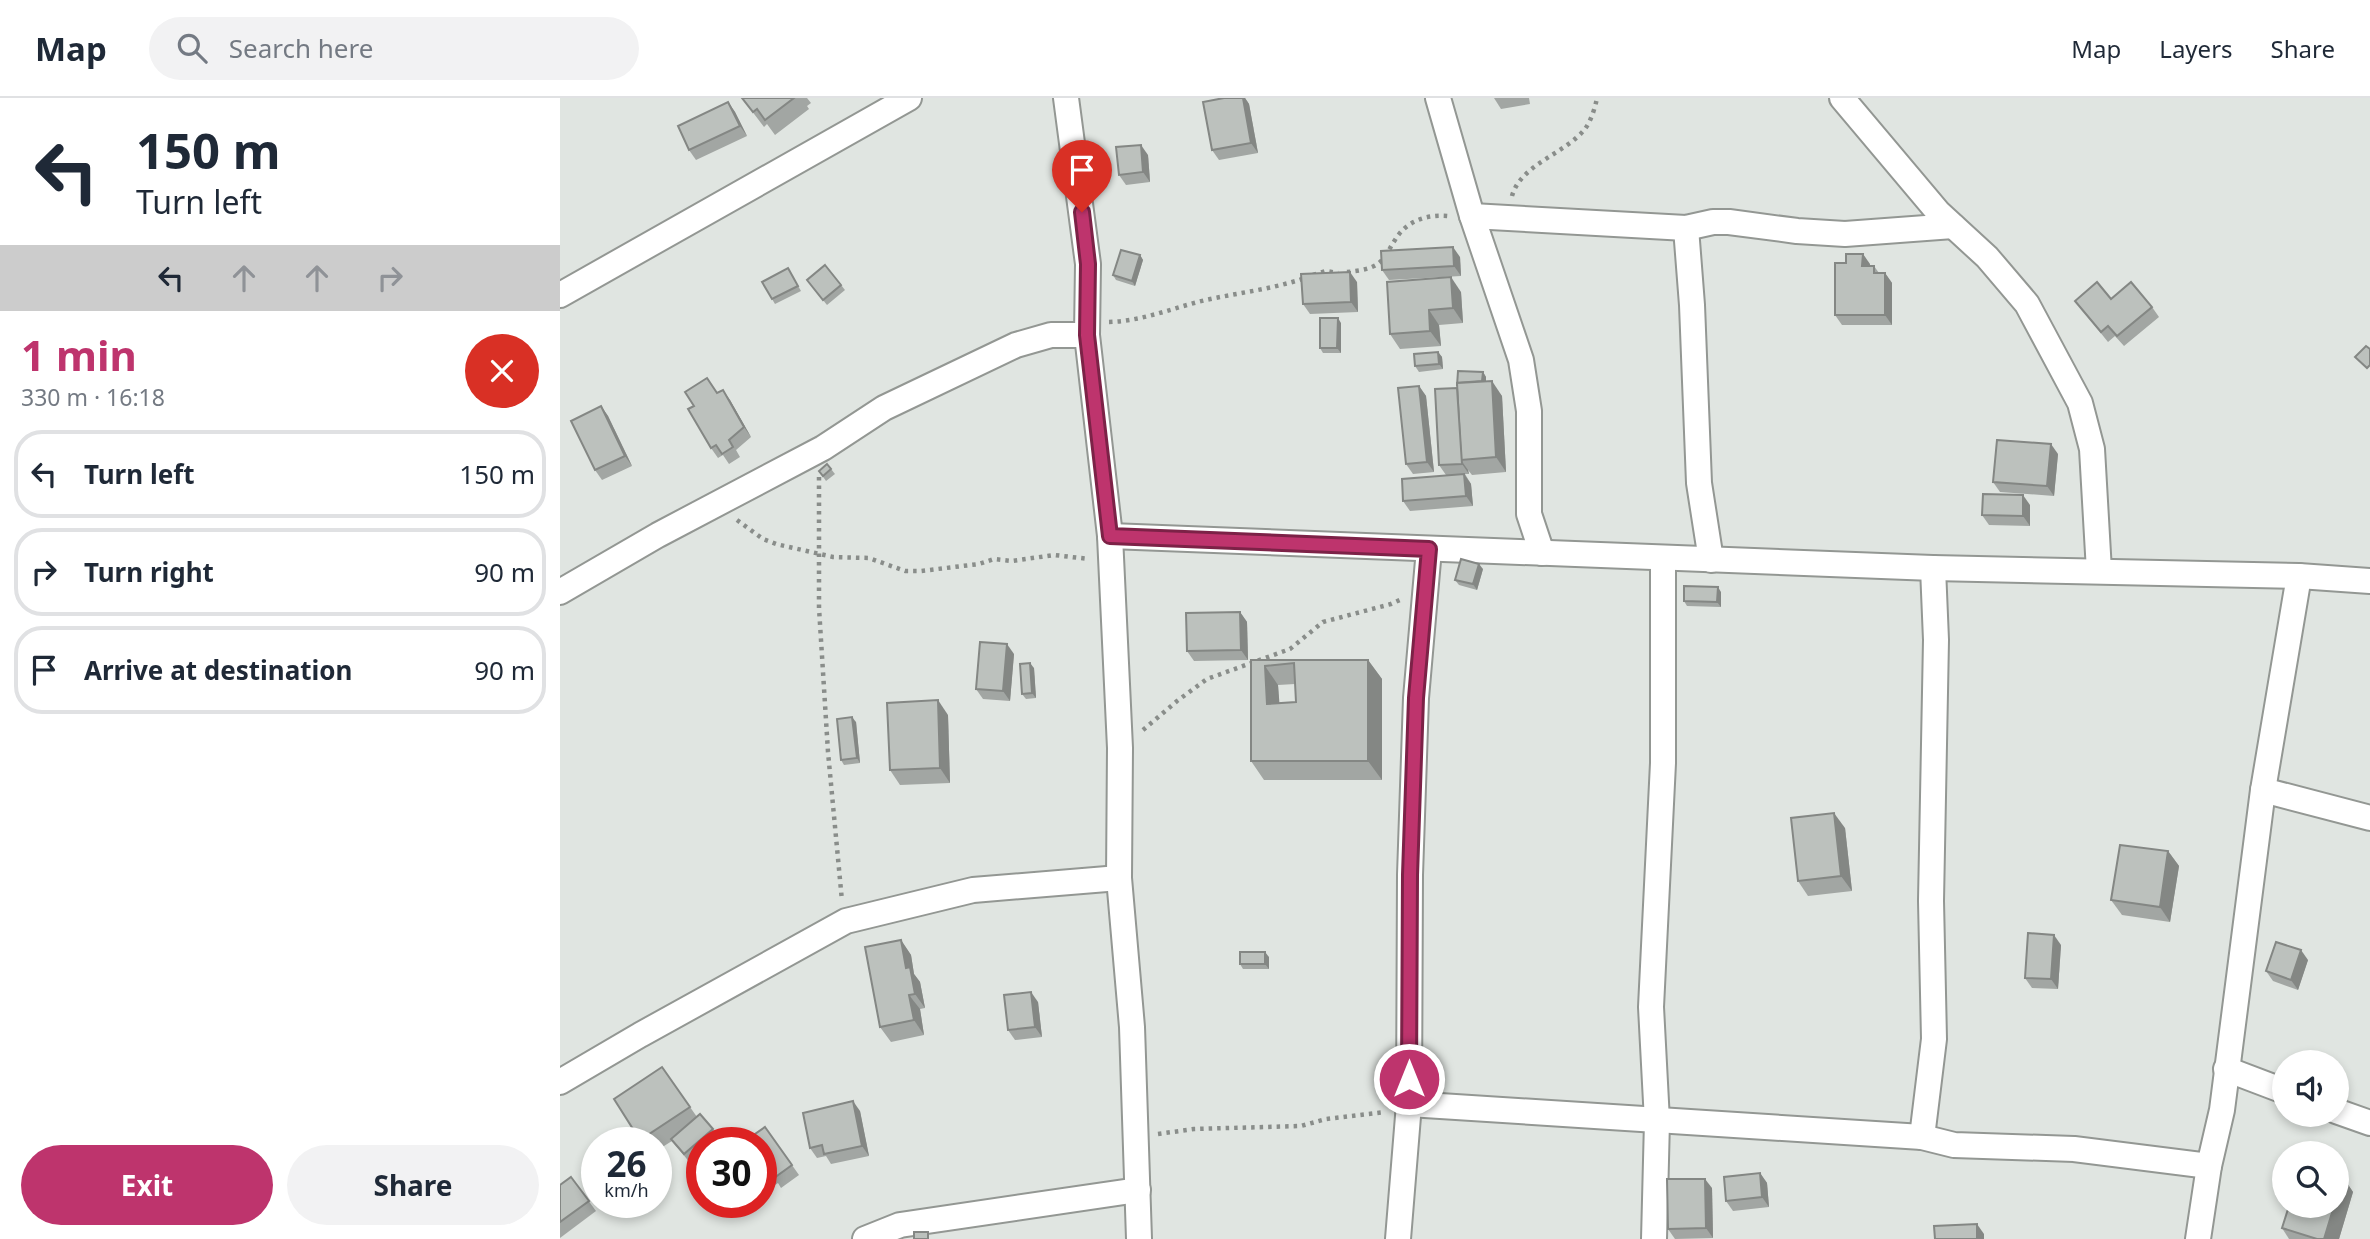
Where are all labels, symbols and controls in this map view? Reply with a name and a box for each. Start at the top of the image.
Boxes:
search box [149,17,639,80]
text: Map [35,26,107,71]
icon: search [173,29,211,67]
text: Search here [229,30,373,66]
text: Map [2071,32,2121,65]
text: Layers [2159,32,2233,65]
text: Share [2271,32,2335,65]
text: 150 m [136,117,281,183]
icon: left [21,126,112,217]
pin [1052,140,1112,212]
icon: arrive [1063,151,1101,189]
text: Turn left [136,180,262,223]
icon: left [152,259,190,297]
icon: ahead [225,259,263,297]
icon: ahead [298,259,336,297]
icon: right [371,259,409,297]
text: 1 min [21,326,137,383]
button: close [465,334,539,408]
text: 330 m · 16:18 [21,381,165,413]
icon: left [25,455,63,493]
text: Turn left [84,456,195,492]
text: 150 m [459,456,535,492]
icon: right [25,553,63,591]
text: Turn right [84,554,214,590]
text: 90 m [474,554,535,590]
icon: arrive [25,651,63,689]
text: Arrive at destination [84,652,353,688]
text: 90 m [474,652,535,688]
position arrow [1372,1042,1446,1116]
map controls [2272,1050,2349,1218]
button: sound [2272,1050,2349,1127]
speed limit sign: 30 [686,1127,777,1218]
text: 26 [606,1140,647,1187]
button: search [2272,1141,2349,1218]
button: Exit [21,1145,273,1225]
button: Share [287,1145,539,1225]
text: km/h [604,1178,649,1202]

